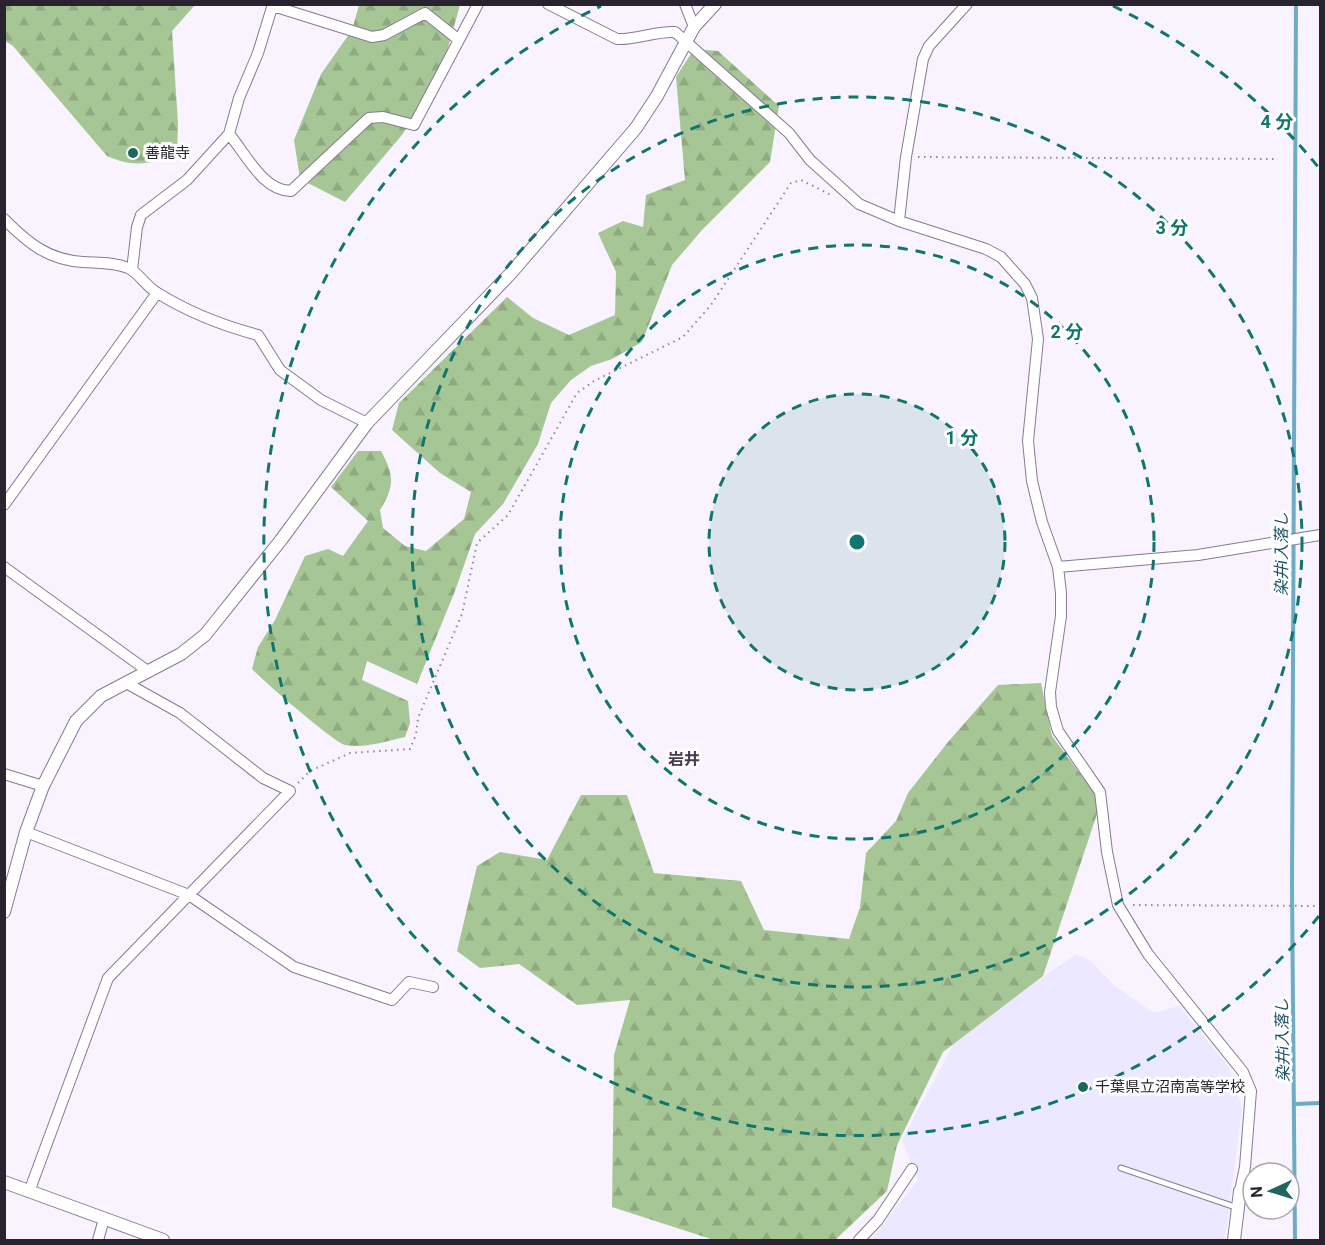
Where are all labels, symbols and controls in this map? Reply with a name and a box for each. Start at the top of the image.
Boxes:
text: 4 分 [1261,111,1293,132]
place label: 善龍寺 [145,144,190,162]
marker: 善龍寺 [126,146,140,160]
text: 3 分 [1156,217,1188,238]
text: 2 分 [1051,321,1083,342]
text: 1 分 [946,427,978,448]
water label: 染井i入落し [1272,512,1291,596]
centre of rings [847,532,867,552]
district label: 岩井 [668,750,700,769]
water label: 染井i入落し [1272,998,1293,1082]
place label: 千葉県立沼南高等学校 [1095,1078,1245,1096]
marker: 千葉県立沼南高等学校 [1076,1080,1090,1094]
north arrow [1241,1161,1301,1221]
text: N [1247,1186,1266,1198]

